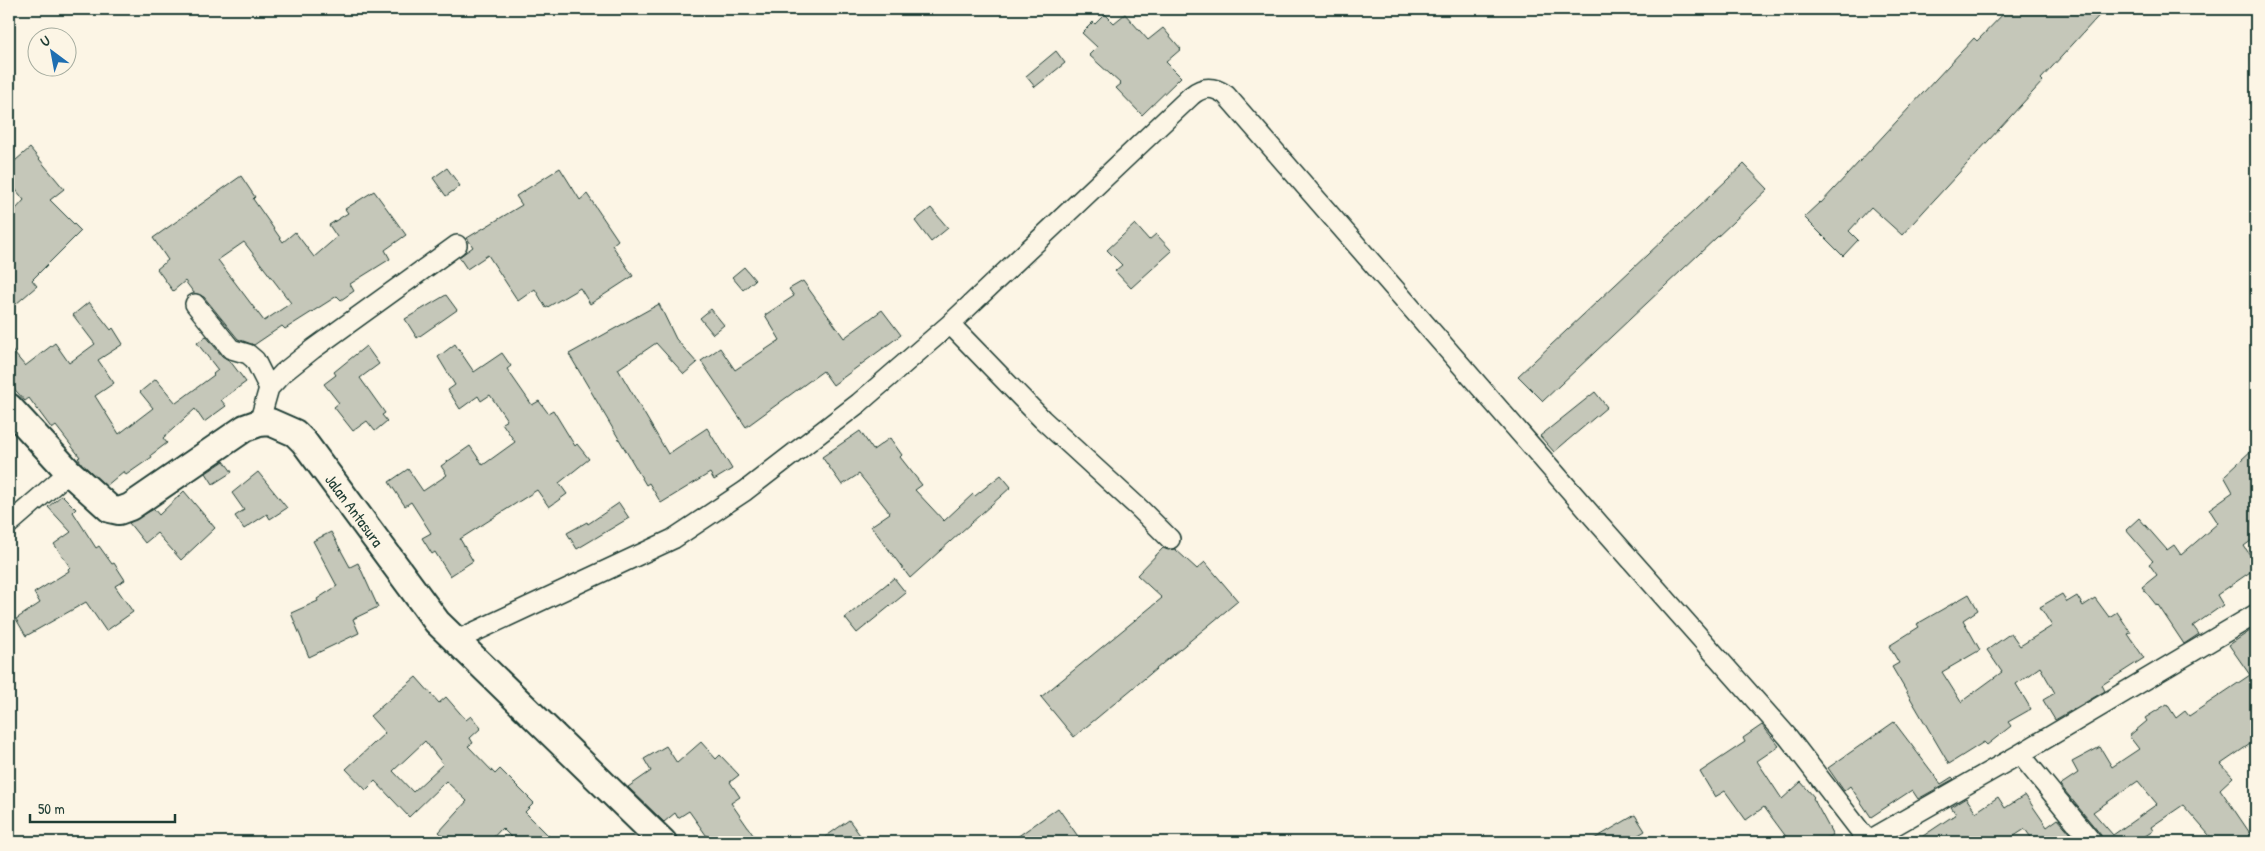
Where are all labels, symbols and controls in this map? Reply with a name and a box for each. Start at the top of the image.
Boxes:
north arrow [28,28,78,78]
text: U [37,30,53,51]
street label: Jalan Antasura [320,469,389,551]
scale bar [30,791,175,823]
text: 50 m [38,798,65,819]

